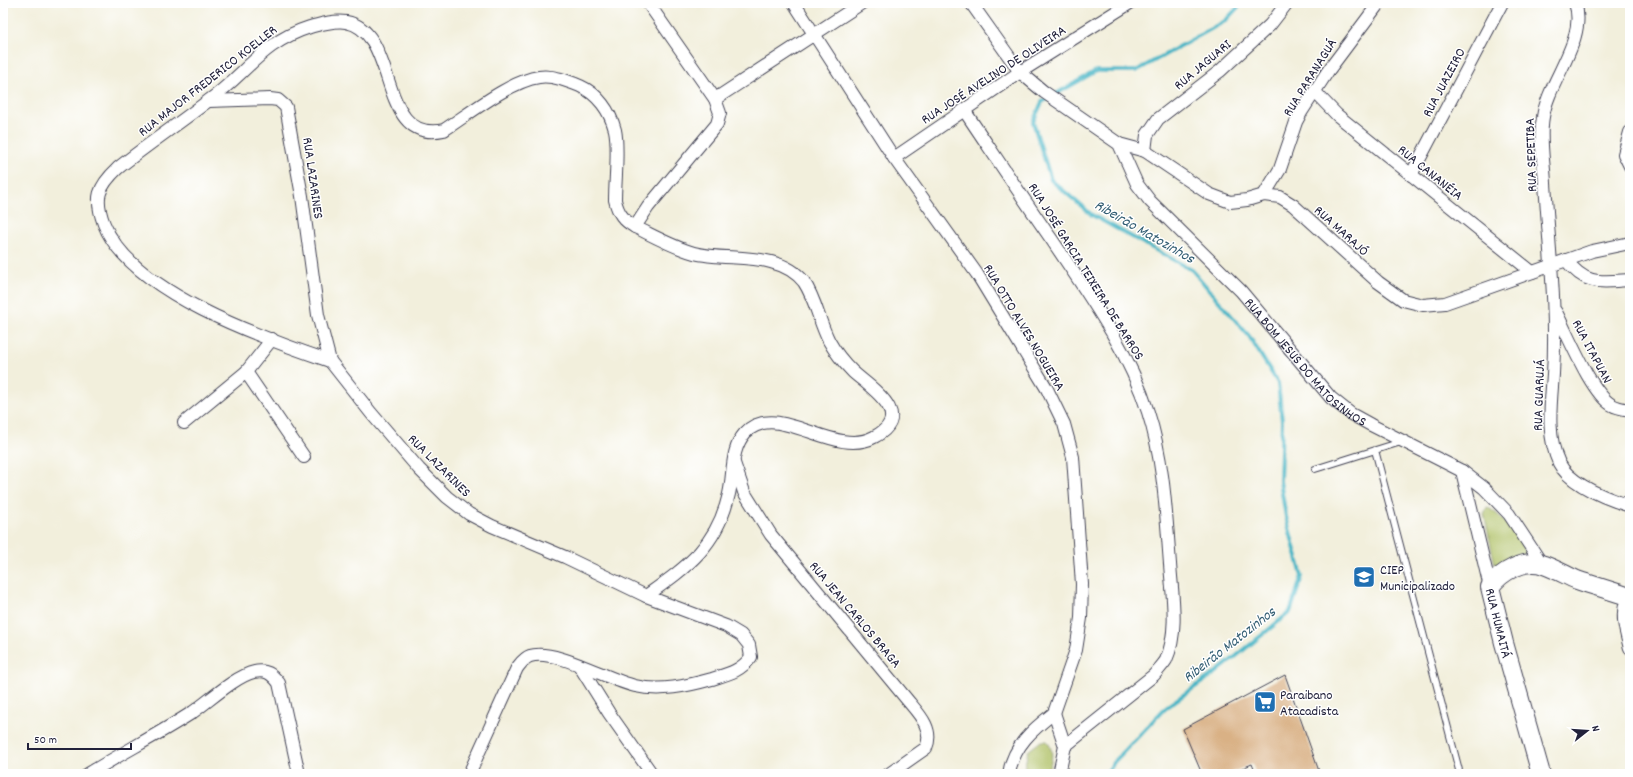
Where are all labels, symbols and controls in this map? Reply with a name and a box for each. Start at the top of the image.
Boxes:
street label: RUA MAJOR FREDERICO KOELLER [135,21,282,142]
street label: RUA JOSÉ AVELINO DE OLIVEIRA [918,21,1071,130]
street label: RUA JAGUARI [1170,35,1237,96]
street label: RUA PARANAGUÁ [1279,35,1343,121]
street label: RUA JUAZEIRO [1418,45,1471,121]
street label: RUA SEPETIBA [1521,117,1543,192]
street label: RUA LAZARINES [296,136,328,220]
street label: RUA CANANÉIA [1393,141,1467,206]
street label: RUA JOSÉ GARCIA TEIXEIRA DE BARROS [1022,180,1148,364]
water label: Ribeirão Matozinhos [1090,195,1199,271]
street label: RUA MARAJÓ [1309,201,1373,262]
street label: RUA OTTO ALVES NOGUEIRA [977,261,1069,395]
street label: RUA BOM JESUS DO MATOSINHOS [1239,294,1370,433]
street label: RUA ITAPUAN [1566,316,1616,387]
street label: RUA GUARUJÁ [1529,359,1551,431]
street label: RUA LAZARINES [402,430,475,503]
street label: RUA JEAN CARLOS BRAGA [804,558,905,673]
place label: CIEP Municipalizado [1380,561,1455,597]
school or university icon: CIEP Municipalizado [1351,564,1377,590]
street label: RUA HUMAITÁ [1479,586,1515,661]
water label: Ribeirão Matozinhos [1179,602,1282,689]
place label: Paraibano Atacadista [1280,686,1339,722]
supermarket icon: Paraibano Atacadista [1252,689,1278,715]
north arrow [1567,711,1607,751]
text: N [1586,724,1603,734]
scale bar [28,725,131,751]
text: 50 m [34,732,57,749]

